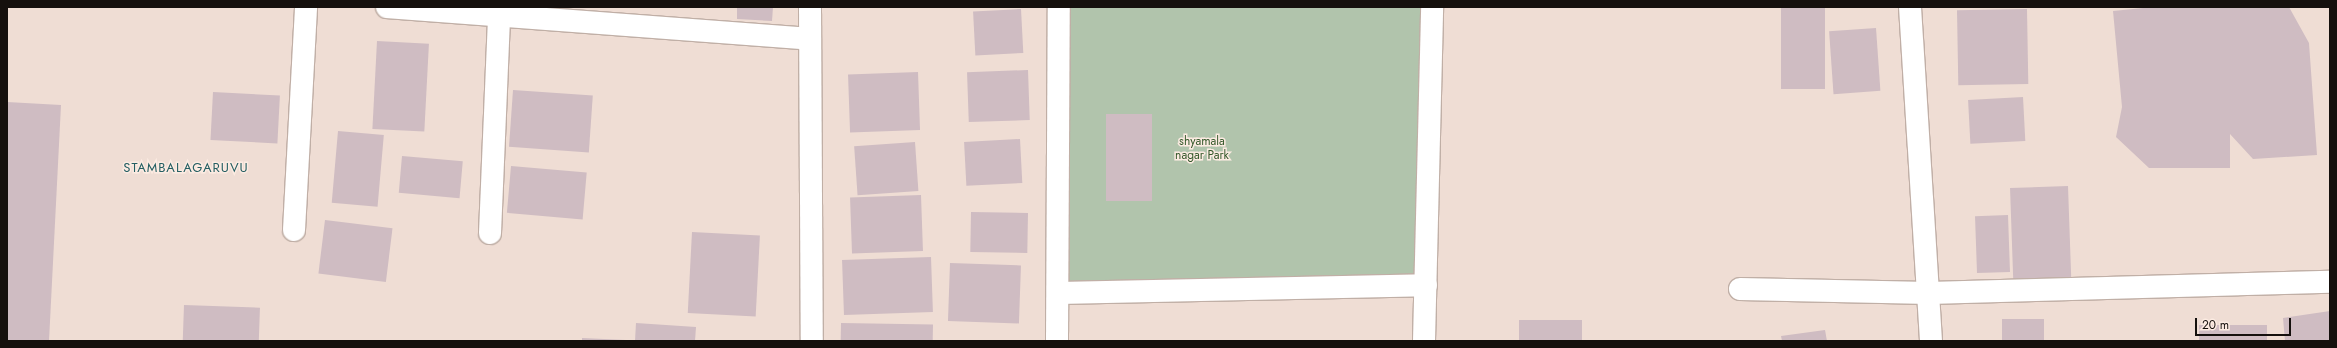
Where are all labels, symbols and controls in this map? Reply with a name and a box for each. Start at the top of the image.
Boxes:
park label: shyamala nagar Park [1175,135,1229,163]
district label: STAMBALAGARUVU [123,160,249,176]
scale bar [2197,310,2293,336]
text: 20 m [2202,316,2229,334]

